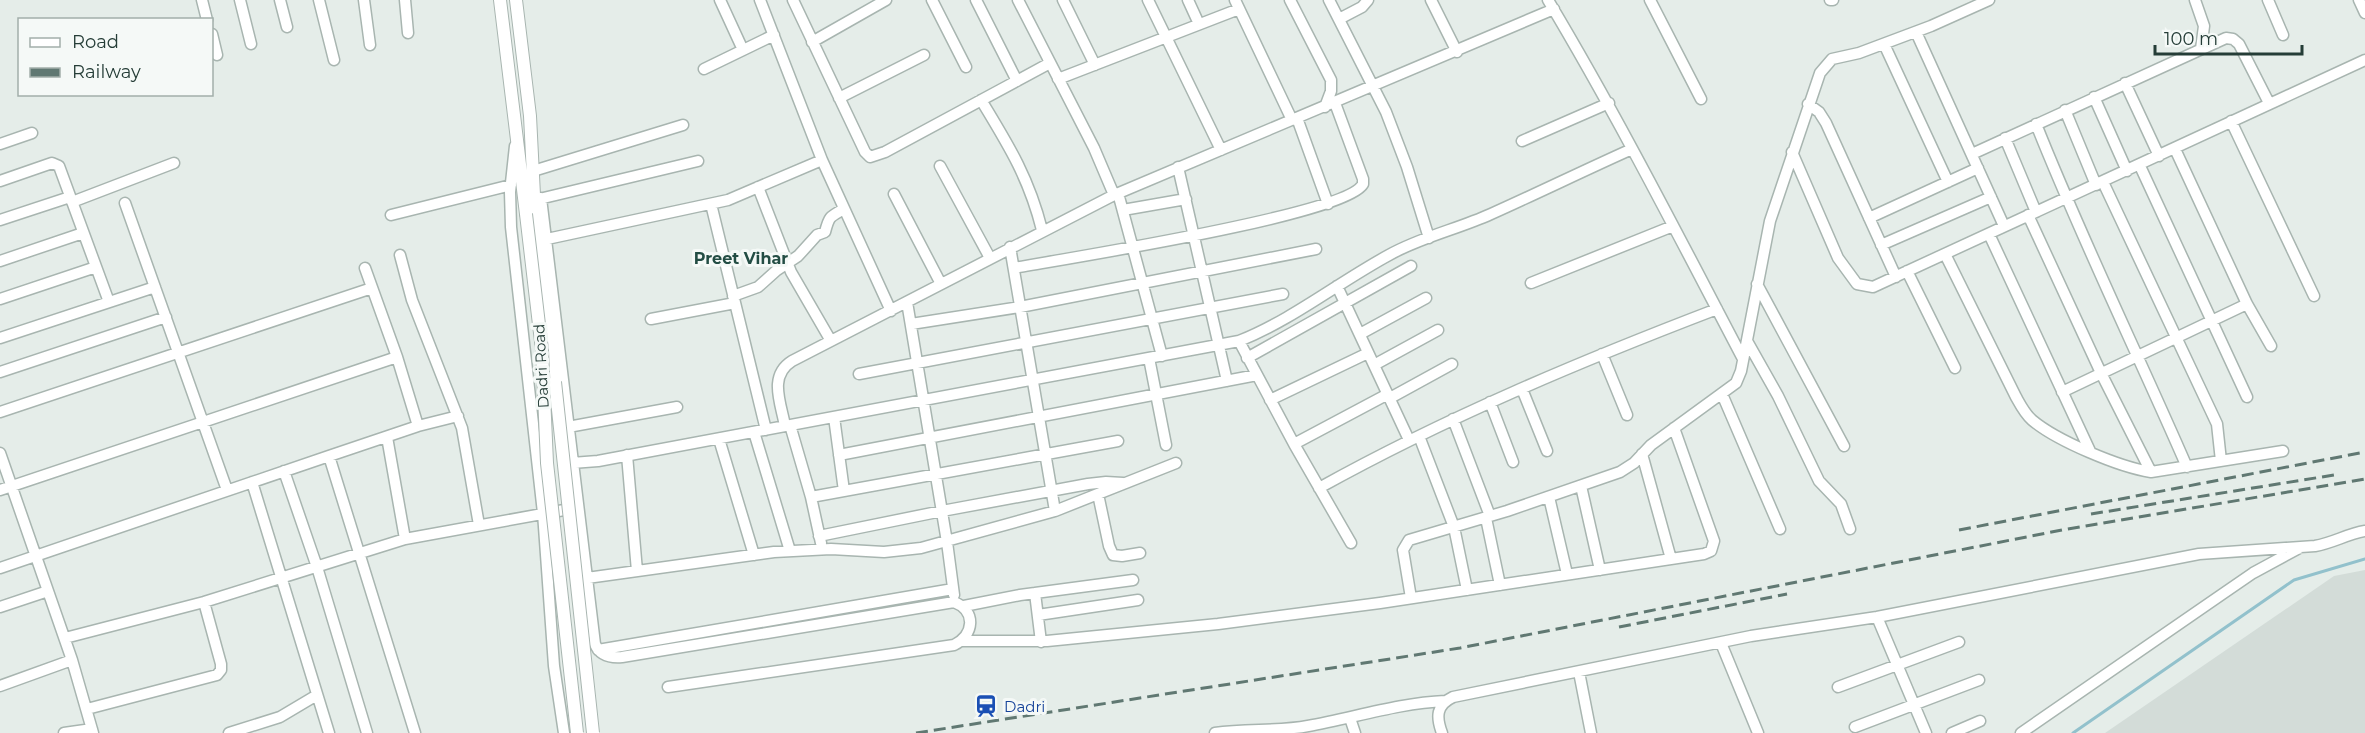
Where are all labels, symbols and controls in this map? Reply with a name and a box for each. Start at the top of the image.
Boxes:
legend [18,18,213,96]
scale bar [2155,18,2302,56]
text: 100 m [2164,28,2218,50]
text: Road [72,31,119,53]
text: Railway [72,61,141,83]
district label: Preet Vihar [694,249,788,268]
street label: Dadri Road [529,323,553,409]
station icon: Dadri [973,693,999,719]
place label: Dadri [1004,697,1045,716]

